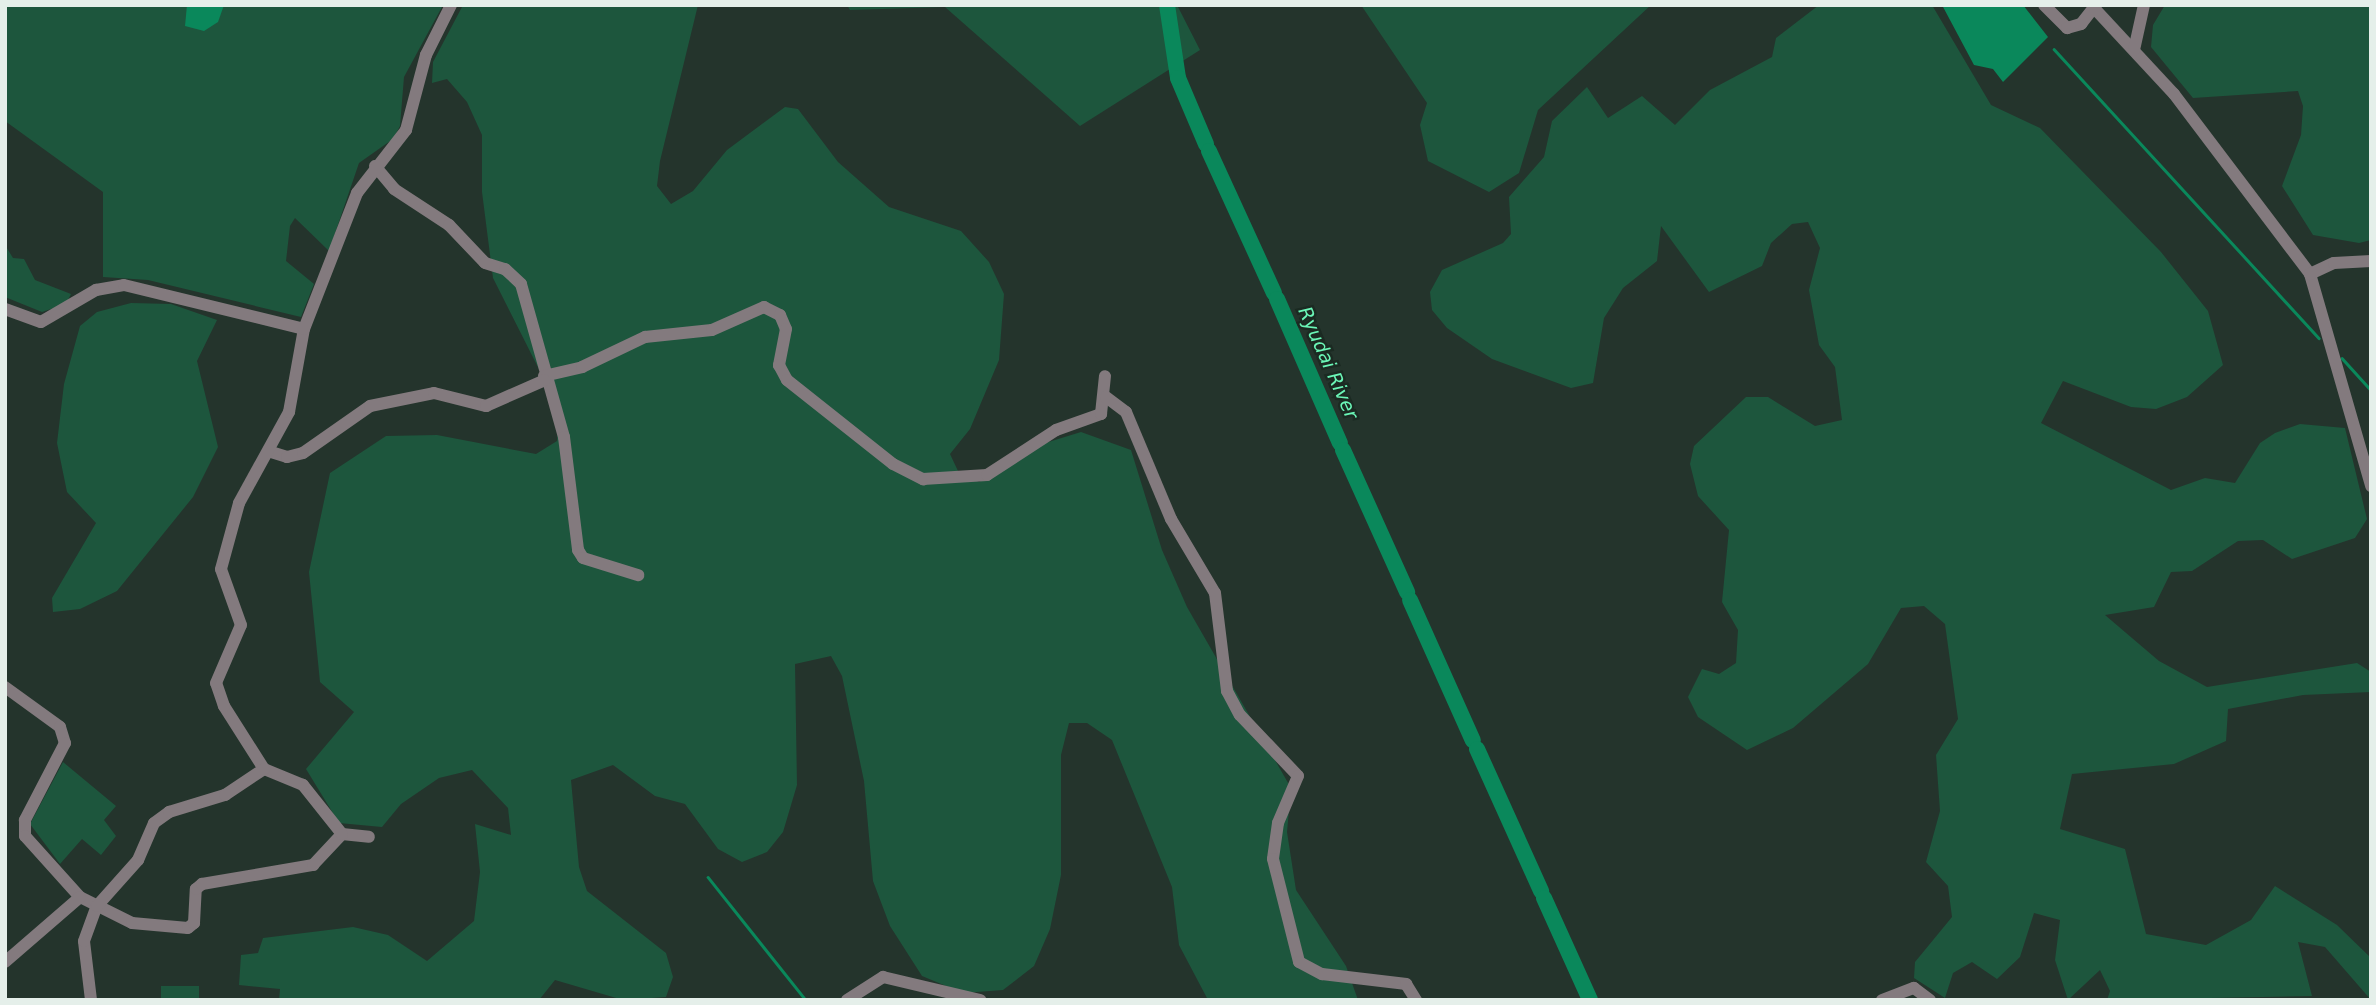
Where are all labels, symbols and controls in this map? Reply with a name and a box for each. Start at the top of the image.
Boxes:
water label: Ryudai River [1293,303,1363,423]

